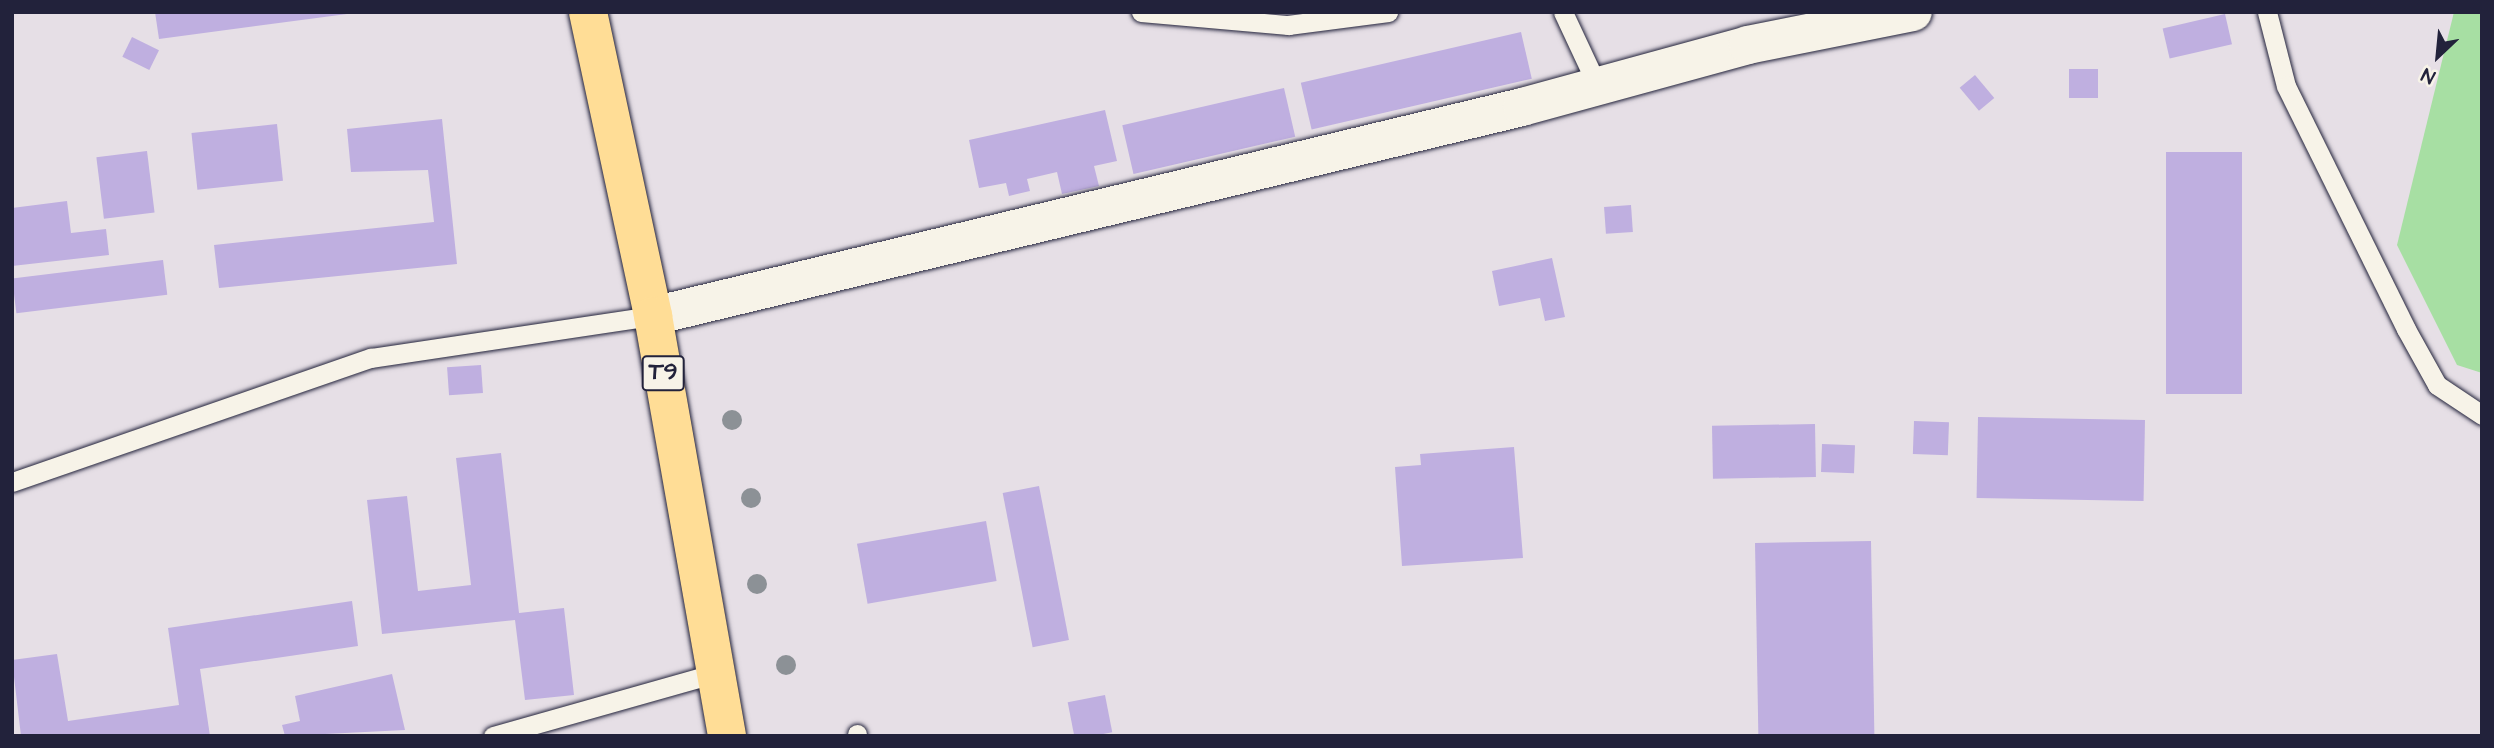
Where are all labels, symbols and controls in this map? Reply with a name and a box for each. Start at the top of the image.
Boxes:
north arrow [2403,21,2473,91]
text: N [2417,61,2440,90]
road number: T9 [640,352,686,394]

